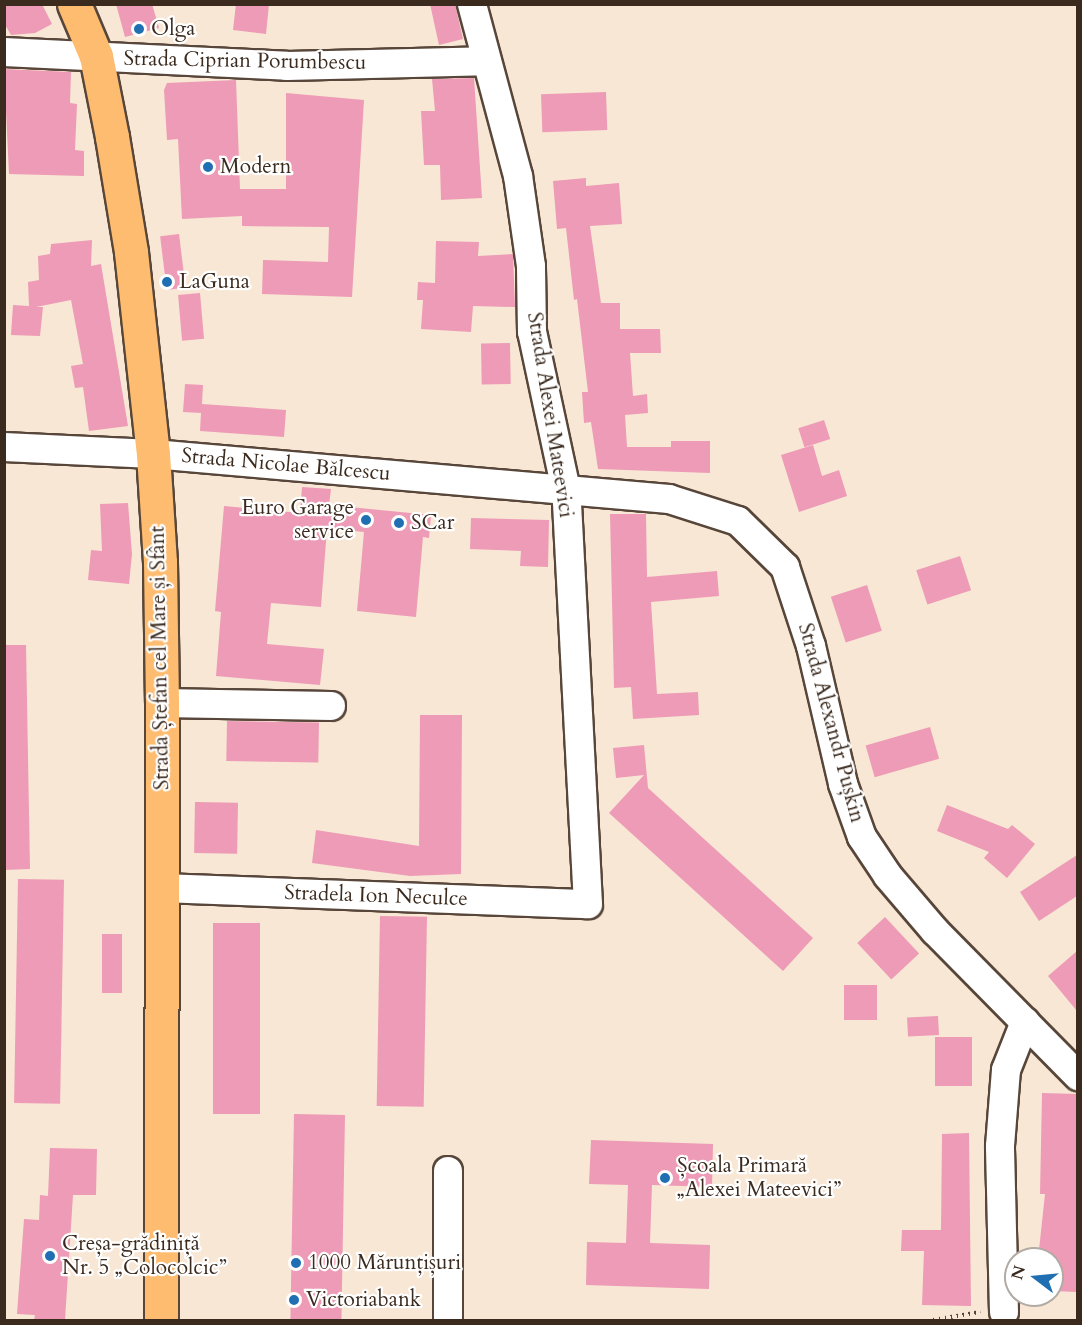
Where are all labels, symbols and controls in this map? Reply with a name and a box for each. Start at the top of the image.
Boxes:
place label: Olga [151,16,195,42]
marker: Olga [132,22,146,36]
street label: Strada Ciprian Porumbescu [123,46,367,76]
place label: Modern [220,154,291,180]
marker: Modern [201,160,215,174]
place label: LaGuna [179,269,250,295]
marker: LaGuna [160,275,174,289]
street label: Strada Alexei Mateevici [521,310,579,520]
street label: Strada Nicolae Bălcescu [180,443,392,487]
place label: Euro Garage service [241,495,354,545]
place label: SCar [411,510,454,536]
marker: Euro Garage service [359,513,373,527]
marker: SCar [392,516,406,530]
street label: Strada Ștefan cel Mare și Sfânt [145,526,175,790]
street label: Strada Alexandr Pușkin [792,620,870,826]
street label: Stradela Ion Neculce [284,880,468,912]
place label: Școala Primară „Alexei Mateevici” [677,1153,841,1203]
marker: Școala Primară „Alexei Mateevici” [658,1171,672,1185]
place label: Creșa-grădiniță Nr. 5 „Colocolcic” [62,1231,227,1281]
north arrow [1004,1247,1064,1307]
marker: Creșa-grădiniță Nr. 5 „Colocolcic” [43,1249,57,1263]
place label: 1000 Mărunțișuri [308,1250,461,1276]
marker: 1000 Mărunțișuri [289,1256,303,1270]
text: N [1006,1263,1031,1282]
place label: Victoriabank [306,1287,421,1313]
marker: Victoriabank [287,1293,301,1307]

